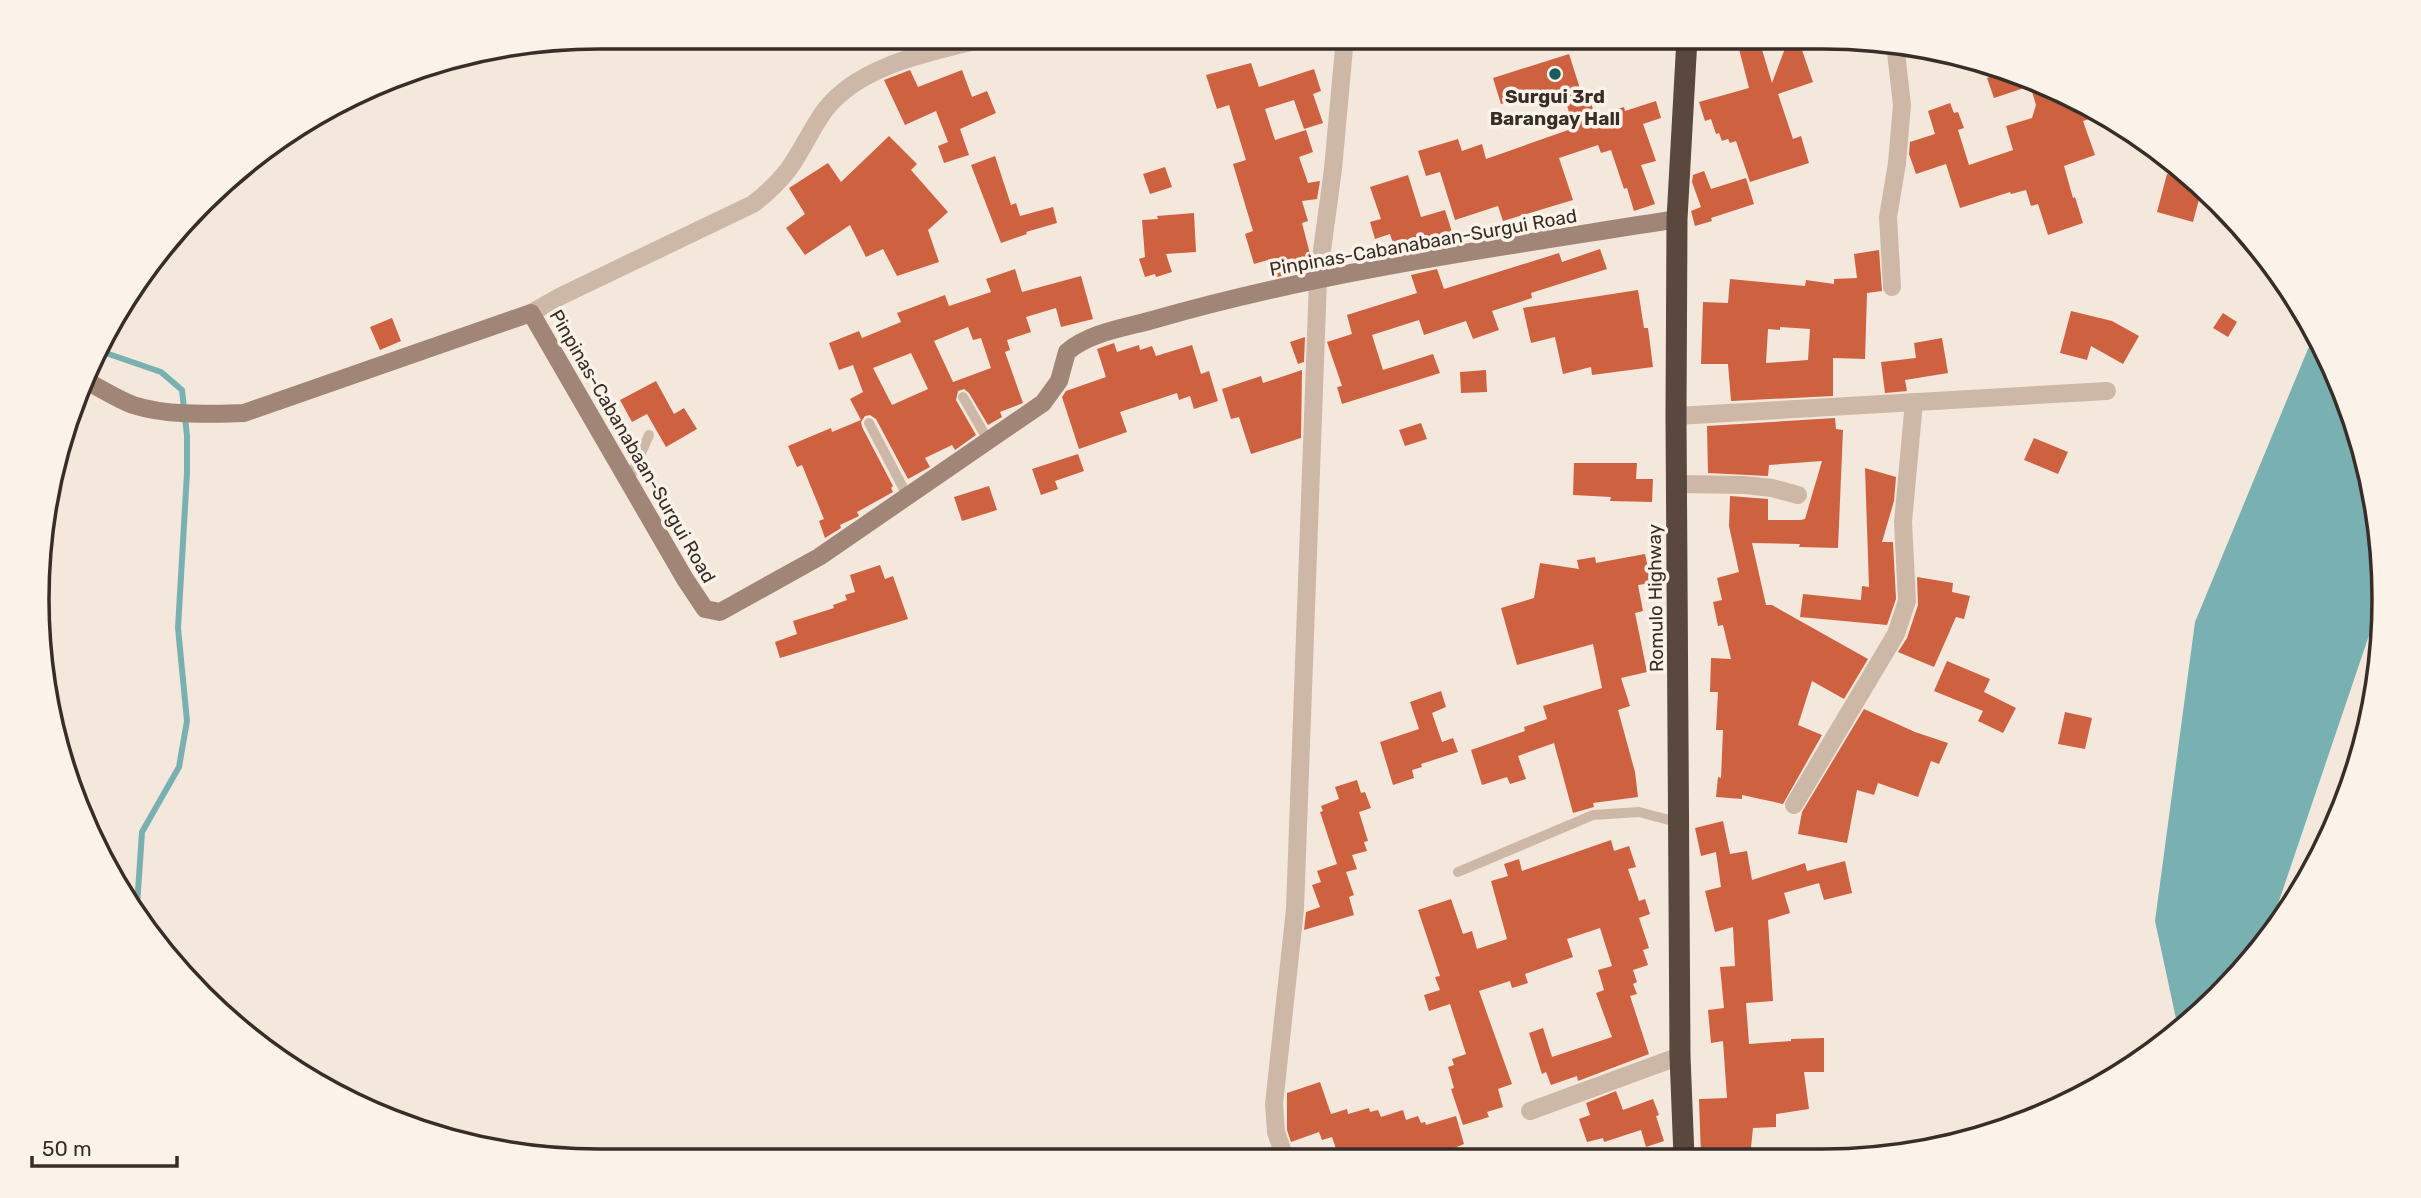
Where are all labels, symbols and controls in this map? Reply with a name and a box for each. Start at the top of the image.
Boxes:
marker: Surgui 3rd Barangay Hall [1547,66,1563,82]
place label: Surgui 3rd Barangay Hall [1490,85,1620,130]
street label: Pinpinas-Cabanabaan-Surgui Road [1268,204,1579,281]
street label: Pinpinas-Cabanabaan-Surgui Road [545,305,720,587]
street label: Romulo Highway [1643,524,1668,672]
scale bar [32,1124,177,1168]
text: 50 m [42,1136,92,1161]

